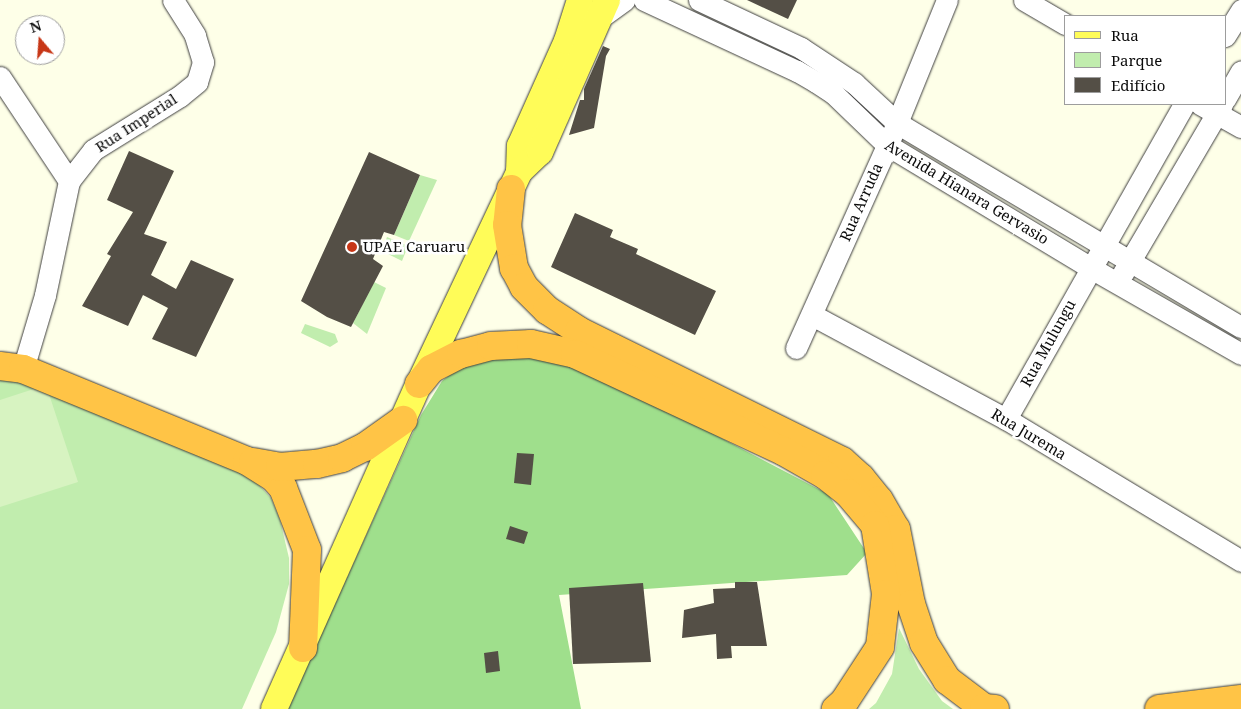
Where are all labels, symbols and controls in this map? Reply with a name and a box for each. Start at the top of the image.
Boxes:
north arrow [15,15,65,65]
text: N [27,15,44,37]
legend [1064,15,1226,105]
text: Rua [1111,25,1139,45]
text: Parque [1111,50,1162,70]
text: Edifício [1111,75,1166,95]
street label: Rua Imperial [92,90,180,156]
street label: Avenida Hianara Gervasio [882,136,1052,248]
street label: Rua Arruda [836,160,886,244]
place label: UPAE Caruaru [363,238,465,256]
marker: UPAE Caruaru [345,240,359,254]
street label: Rua Mulungu [1017,296,1079,390]
street label: Rua Jurema [988,405,1070,463]

